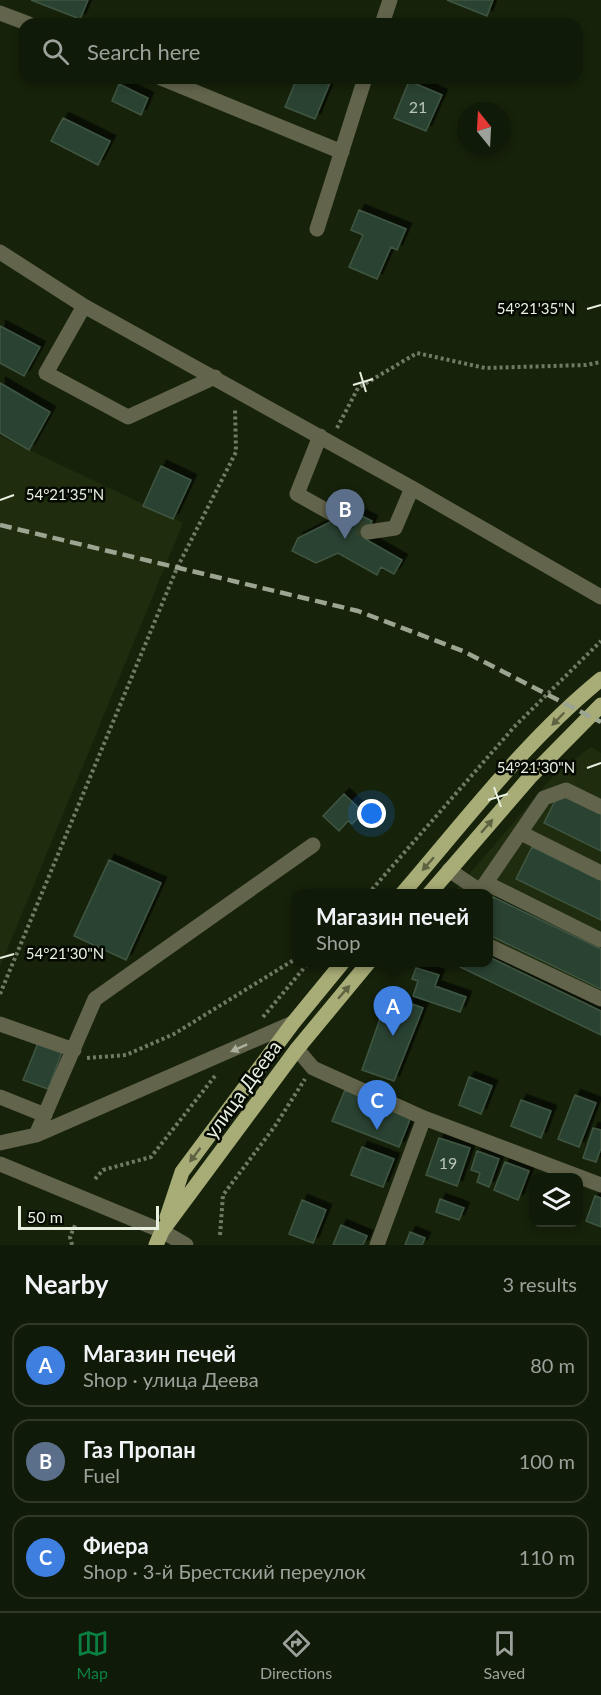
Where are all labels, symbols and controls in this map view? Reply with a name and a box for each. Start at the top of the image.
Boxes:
search box [18,18,583,84]
icon: search [39,35,72,68]
text: Search here [87,38,200,65]
house number: 21 [409,97,427,116]
north arrow [457,102,511,156]
text: 54°21'35"N [497,299,575,317]
text: 54°21'35"N [26,485,104,503]
pin: B [326,490,364,539]
one-way arrow [551,711,565,725]
text: 54°21'30"N [497,758,575,776]
your location [357,799,386,828]
one-way arrow [481,818,494,834]
one-way arrow [422,856,435,871]
popup [292,889,493,967]
text: Магазин печей [316,903,469,930]
text: Shop [316,930,360,954]
text: 54°21'30"N [26,944,104,962]
one-way arrow [337,985,350,1000]
pin: A [374,986,412,1036]
street label: улица Деева [198,1035,286,1143]
one-way arrow [231,1043,248,1052]
pin: C [358,1080,397,1130]
one-way arrow [190,1147,202,1162]
house number: 19 [439,1153,457,1172]
map controls [529,1173,583,1227]
button: layers [529,1173,583,1227]
scale bar [18,1203,159,1230]
text: 50 m [27,1207,63,1226]
text: Nearby [24,1268,109,1300]
text: 3 results [502,1272,577,1296]
text: Магазин печей [83,1340,236,1367]
text: A [39,1353,52,1377]
text: 80 m [530,1353,575,1377]
text: Shop · улица Деева [83,1367,259,1391]
text: Газ Пропан [83,1436,196,1463]
text: B [39,1449,52,1473]
text: 100 m [519,1449,575,1473]
text: Fuel [83,1463,120,1487]
text: Фиера [83,1532,149,1559]
text: C [39,1545,52,1569]
text: 110 m [519,1545,575,1569]
text: Shop · 3-й Брестский переулок [83,1559,366,1583]
tab: Map [76,1627,109,1682]
tab: Directions [260,1627,332,1682]
tab: Saved [484,1627,525,1682]

